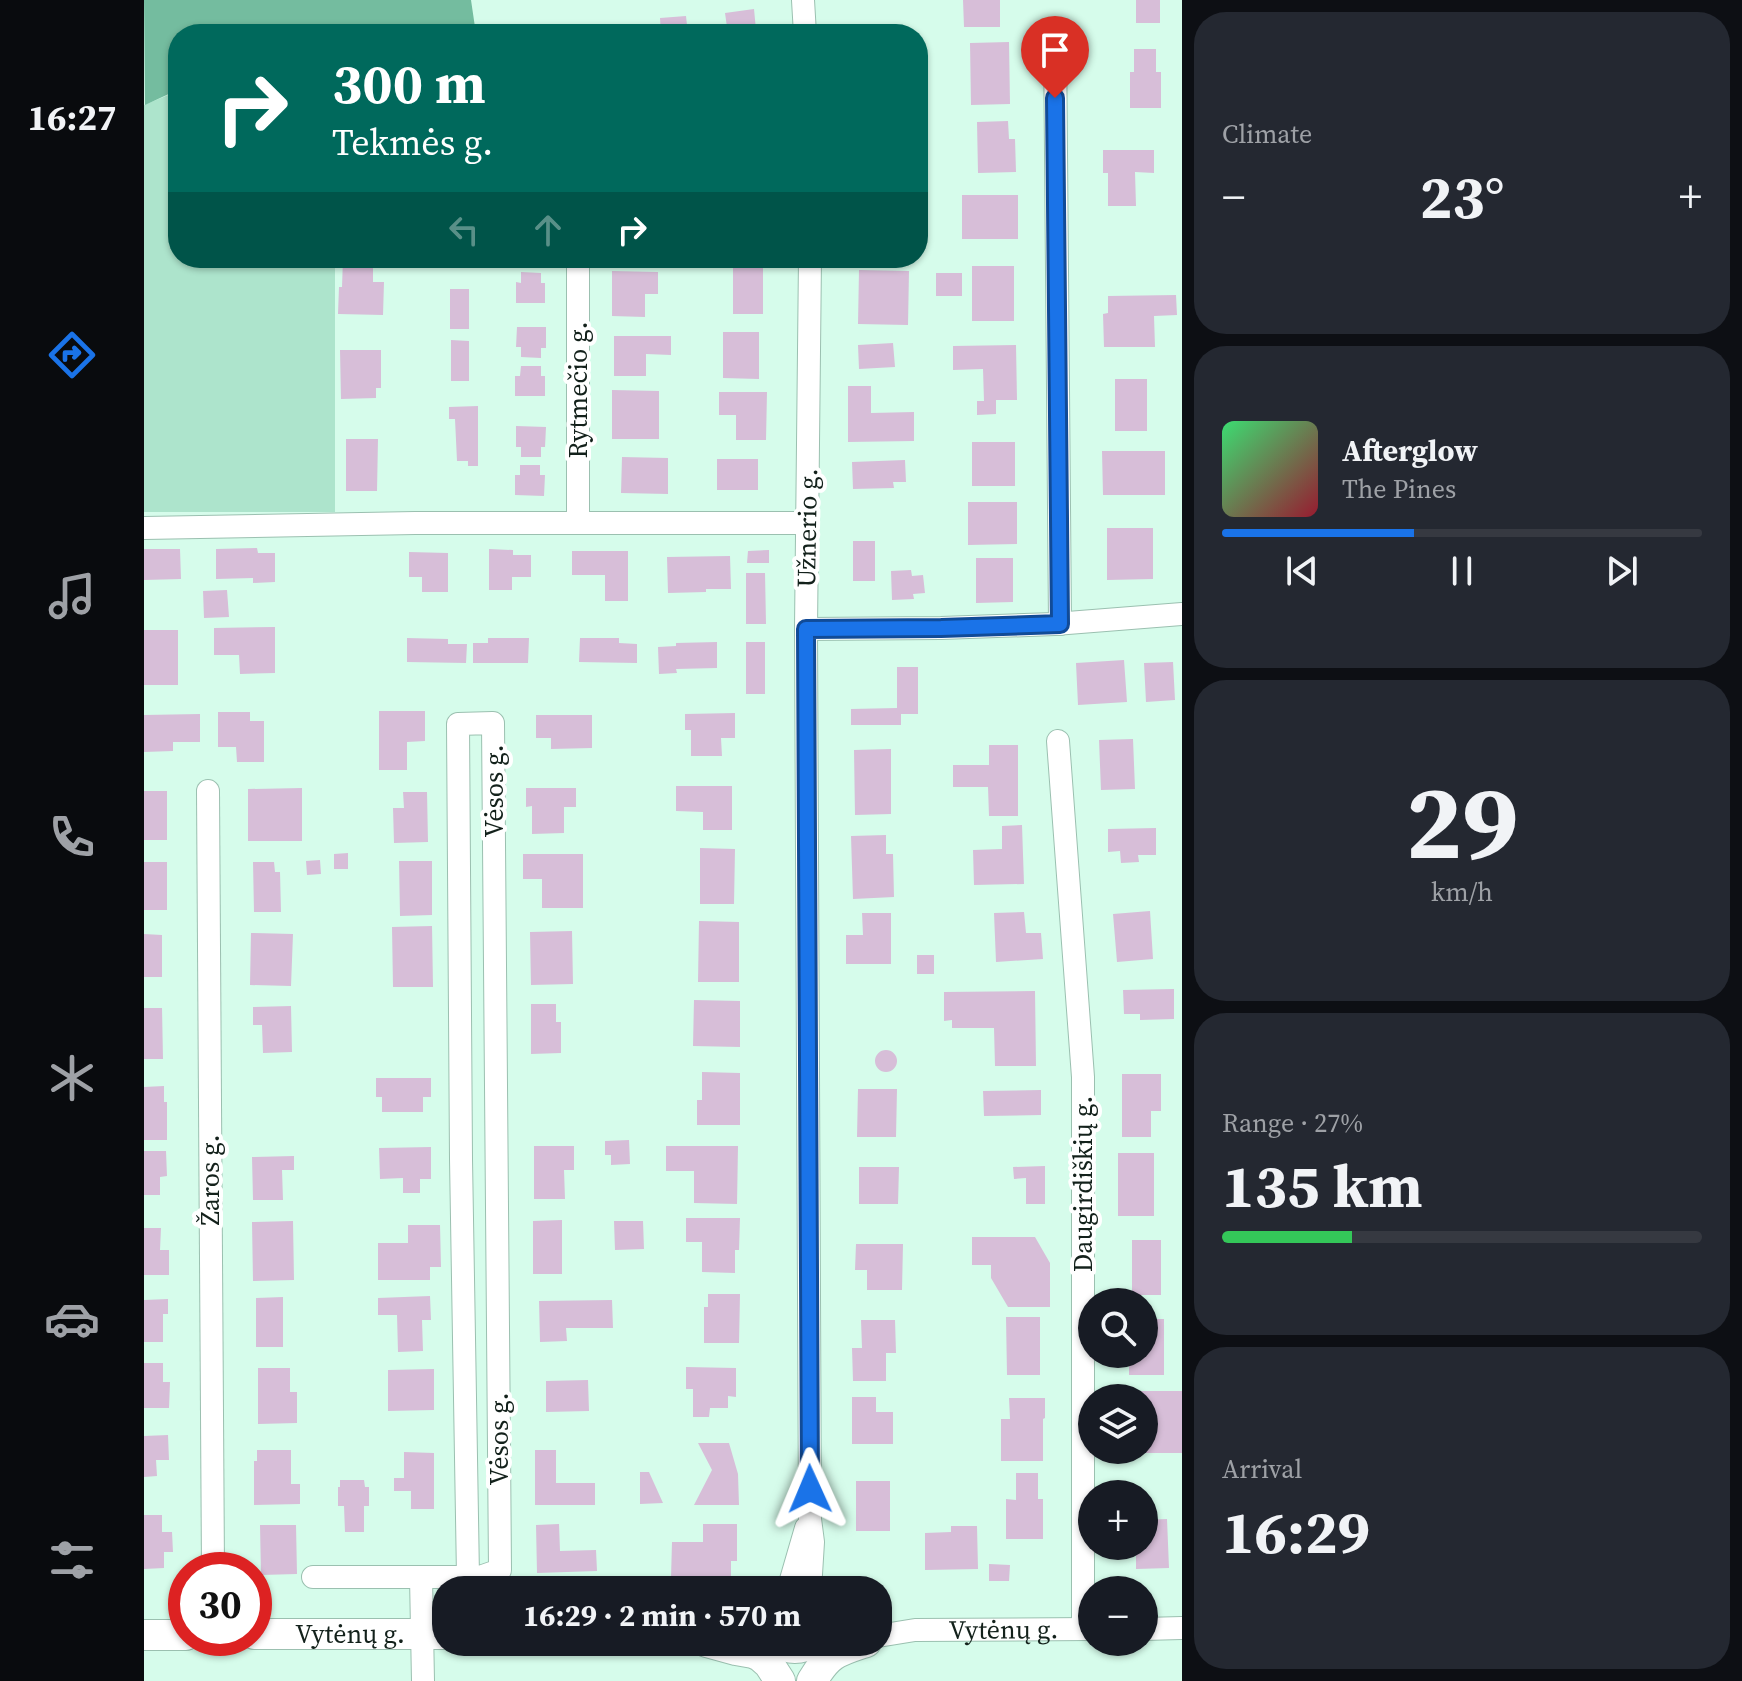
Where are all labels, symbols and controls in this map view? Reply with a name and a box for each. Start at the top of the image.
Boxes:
pin [1021,16,1089,98]
icon: arrive [1033,28,1077,72]
text: 300 m [332,45,486,122]
icon: right [200,56,304,160]
text: 16:27 [28,93,116,142]
text: Climate [1222,116,1312,152]
text: Tekmės g. [332,118,493,167]
text: 23° [1420,156,1504,238]
text: − [1222,166,1245,227]
text: + [1679,166,1702,227]
icon: left [442,208,486,252]
icon: ahead [526,208,570,252]
icon: right [610,208,654,252]
street label: Rytmečio g. [560,321,596,459]
icon: directions [44,327,100,383]
text: Afterglow [1342,430,1478,471]
street label: Užnerio g. [788,468,826,588]
text: The Pines [1342,471,1456,507]
icon: previous [1280,549,1324,593]
icon: pause [1440,549,1484,593]
icon: next [1600,549,1644,593]
icon: music [44,568,100,624]
street label: Vėsos g. [476,744,512,838]
text: 29 [1406,750,1518,893]
icon: phone [44,809,100,865]
text: km/h [1431,874,1493,910]
icon: climate [44,1050,100,1106]
street label: Daugirdiškių g. [1065,1096,1101,1272]
text: Range · 27% [1222,1105,1363,1141]
street label: Žaros g. [192,1134,228,1226]
text: 135 km [1222,1145,1423,1227]
map controls [1078,1288,1158,1656]
button: search [1078,1288,1158,1368]
icon: car [44,1291,100,1347]
button: layers [1078,1384,1158,1464]
street label: Vėsos g. [481,1392,517,1486]
position arrow [768,1447,852,1531]
text: Arrival [1222,1451,1302,1487]
button: + [1078,1480,1158,1560]
text: 16:29 [1222,1491,1370,1573]
icon: filters [44,1532,100,1588]
speed limit sign: 30 [168,1552,272,1656]
button: − [1078,1576,1158,1656]
text: 16:29 · 2 min · 570 m [523,1595,801,1636]
street label: Vytėnų g. [949,1611,1058,1648]
street label: Vytėnų g. [295,1616,405,1652]

